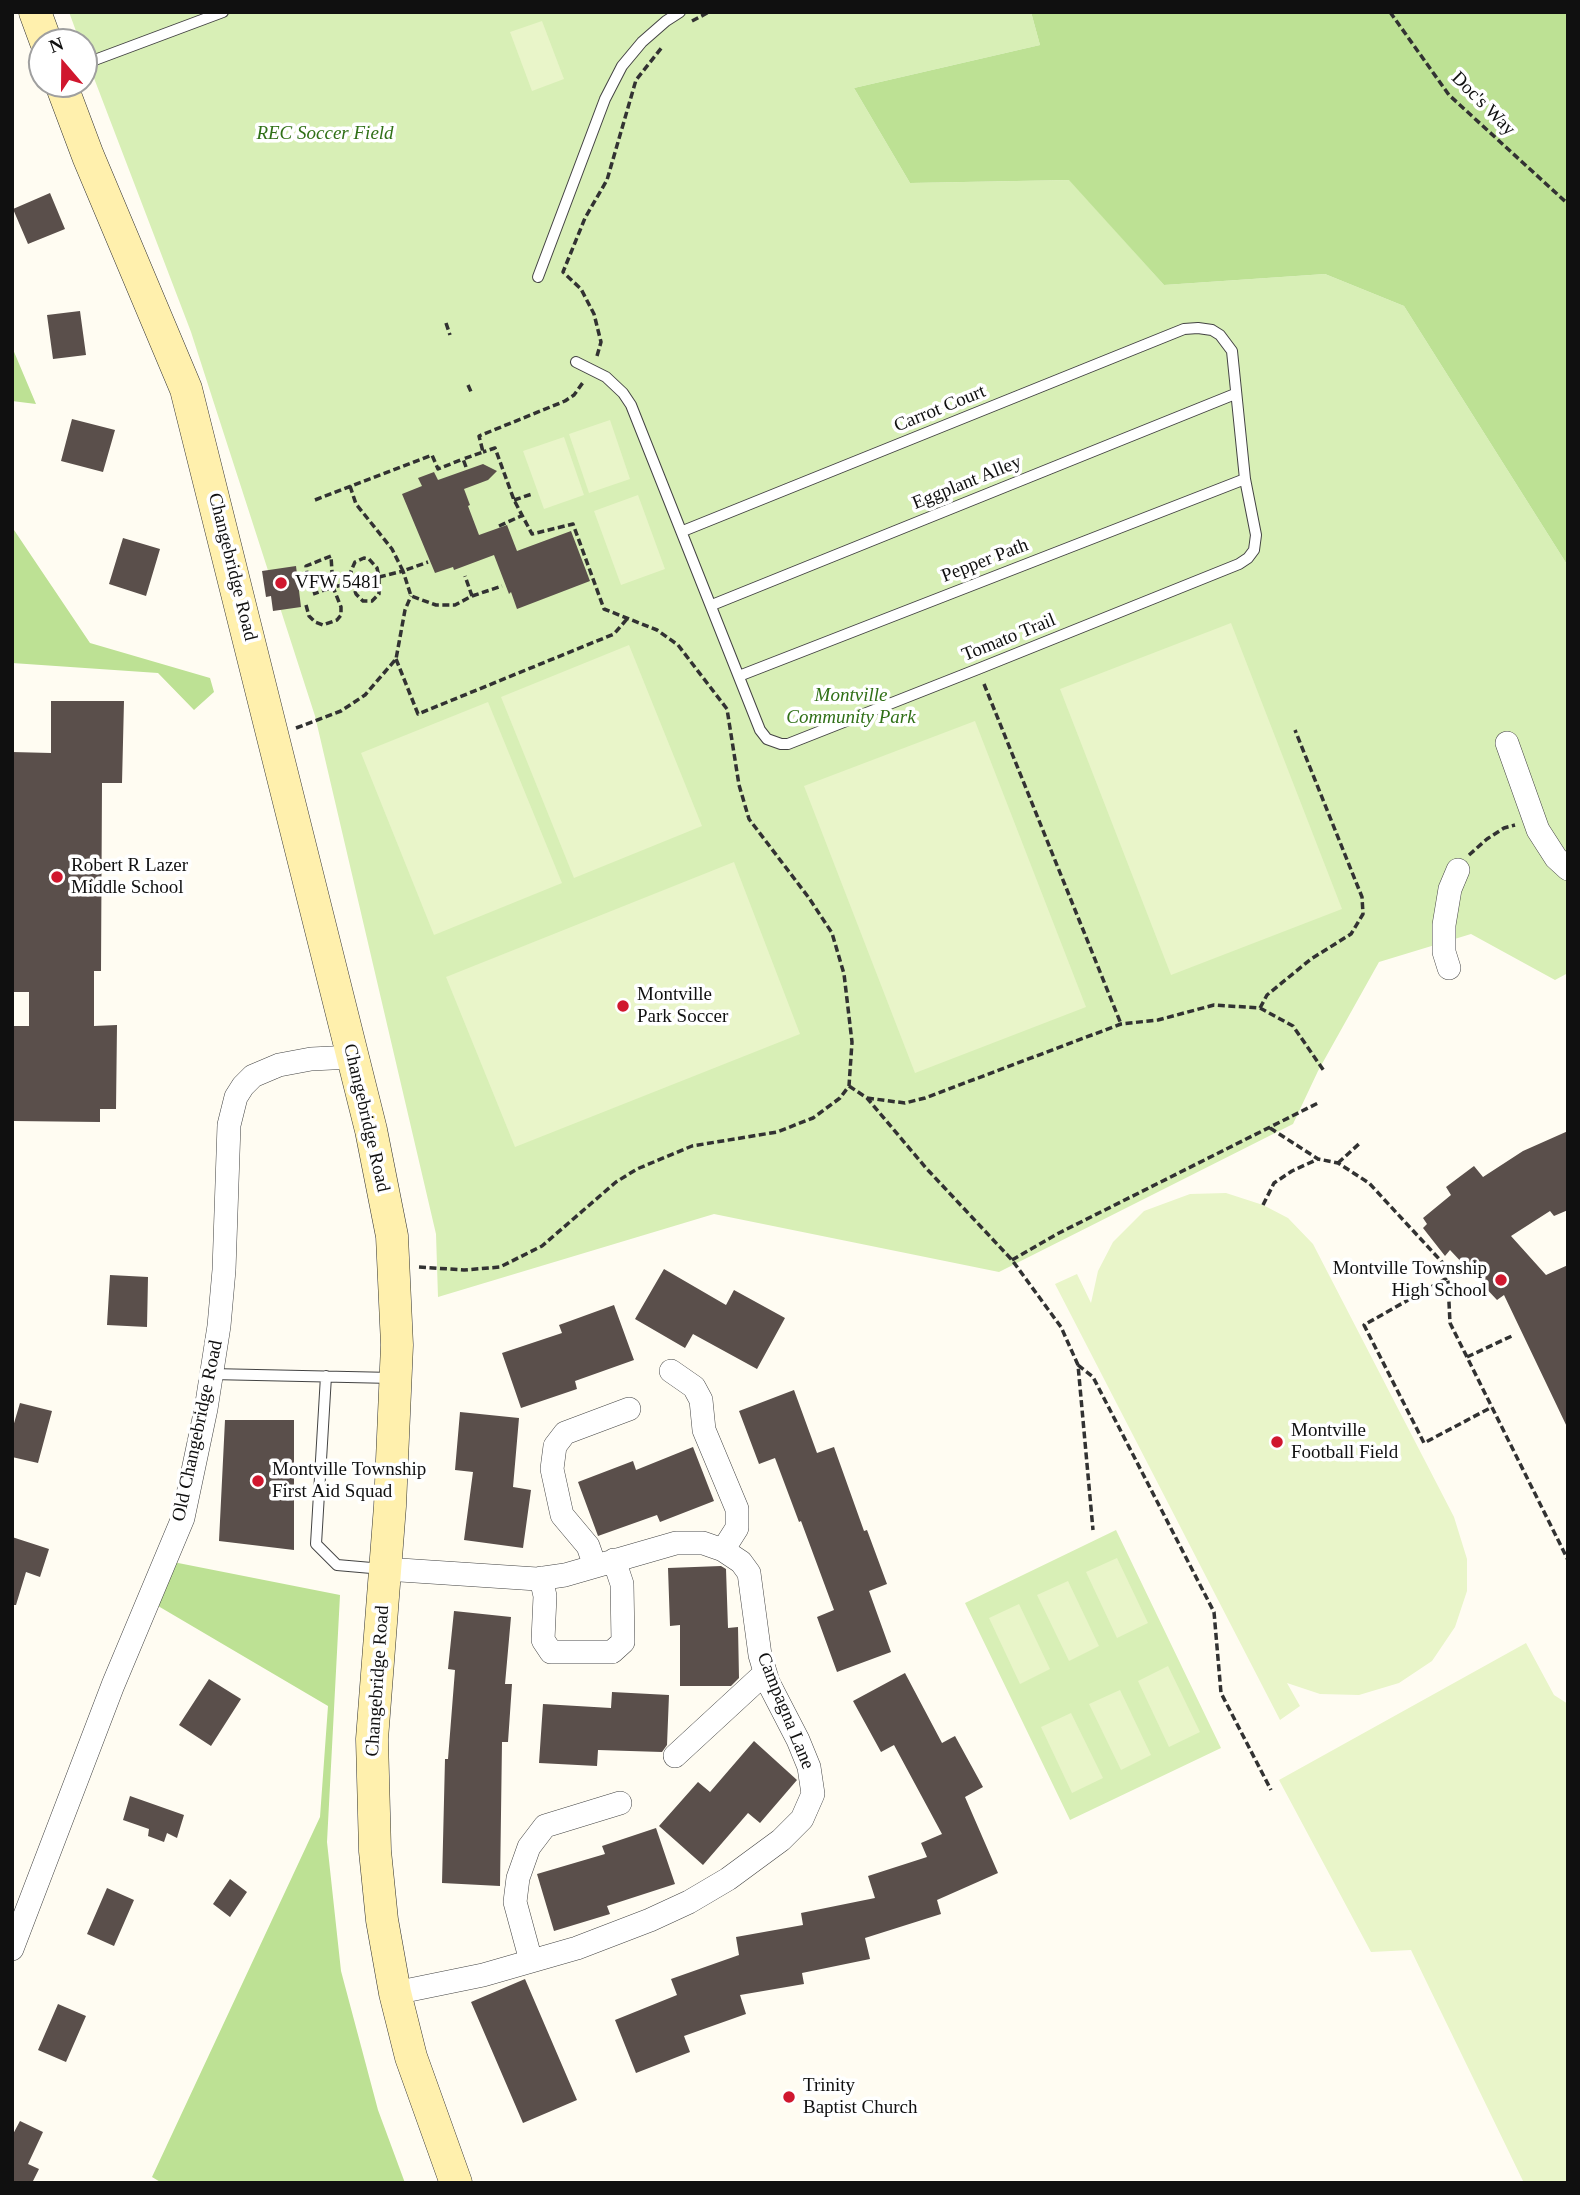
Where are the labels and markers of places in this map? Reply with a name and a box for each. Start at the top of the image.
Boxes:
place label: VFW 5481 [295,572,380,594]
marker: VFW 5481 [273,575,289,591]
place label: Robert R Lazer Middle School [71,855,188,899]
marker: Robert R Lazer Middle School [49,869,65,885]
place label: Montville Park Soccer [637,984,728,1028]
marker: Montville Park Soccer [615,998,631,1014]
place label: Montville Township High School [1333,1258,1487,1302]
marker: Montville Township High School [1493,1272,1509,1288]
place label: Montville Football Field [1291,1420,1398,1464]
marker: Montville Football Field [1269,1434,1285,1450]
place label: Montville Township First Aid Squad [272,1459,426,1503]
marker: Montville Township First Aid Squad [250,1473,266,1489]
place label: Trinity Baptist Church [803,2075,918,2119]
marker: Trinity Baptist Church [781,2089,797,2105]

